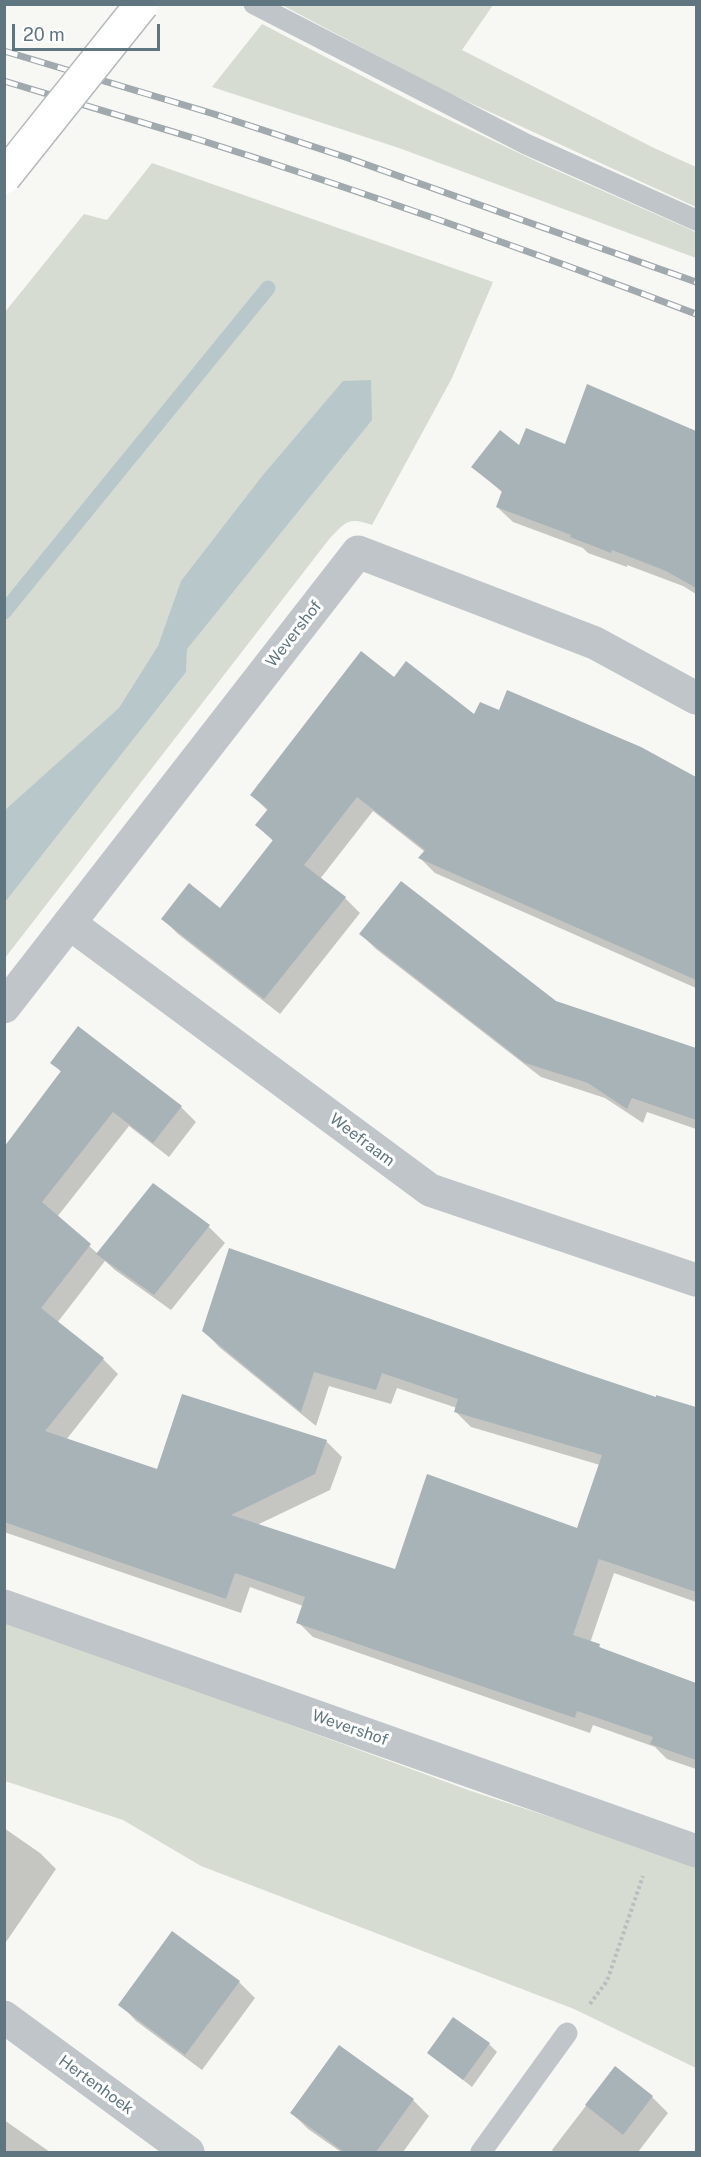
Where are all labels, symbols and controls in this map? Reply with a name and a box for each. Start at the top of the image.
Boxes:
scale bar [15,12,164,50]
text: 20 m [23,24,65,45]
street label: Wevershof [262,597,326,671]
street label: Weefraam [326,1109,398,1171]
street label: Wevershof [310,1706,390,1750]
street label: Hertenhoek [55,2051,137,2119]

